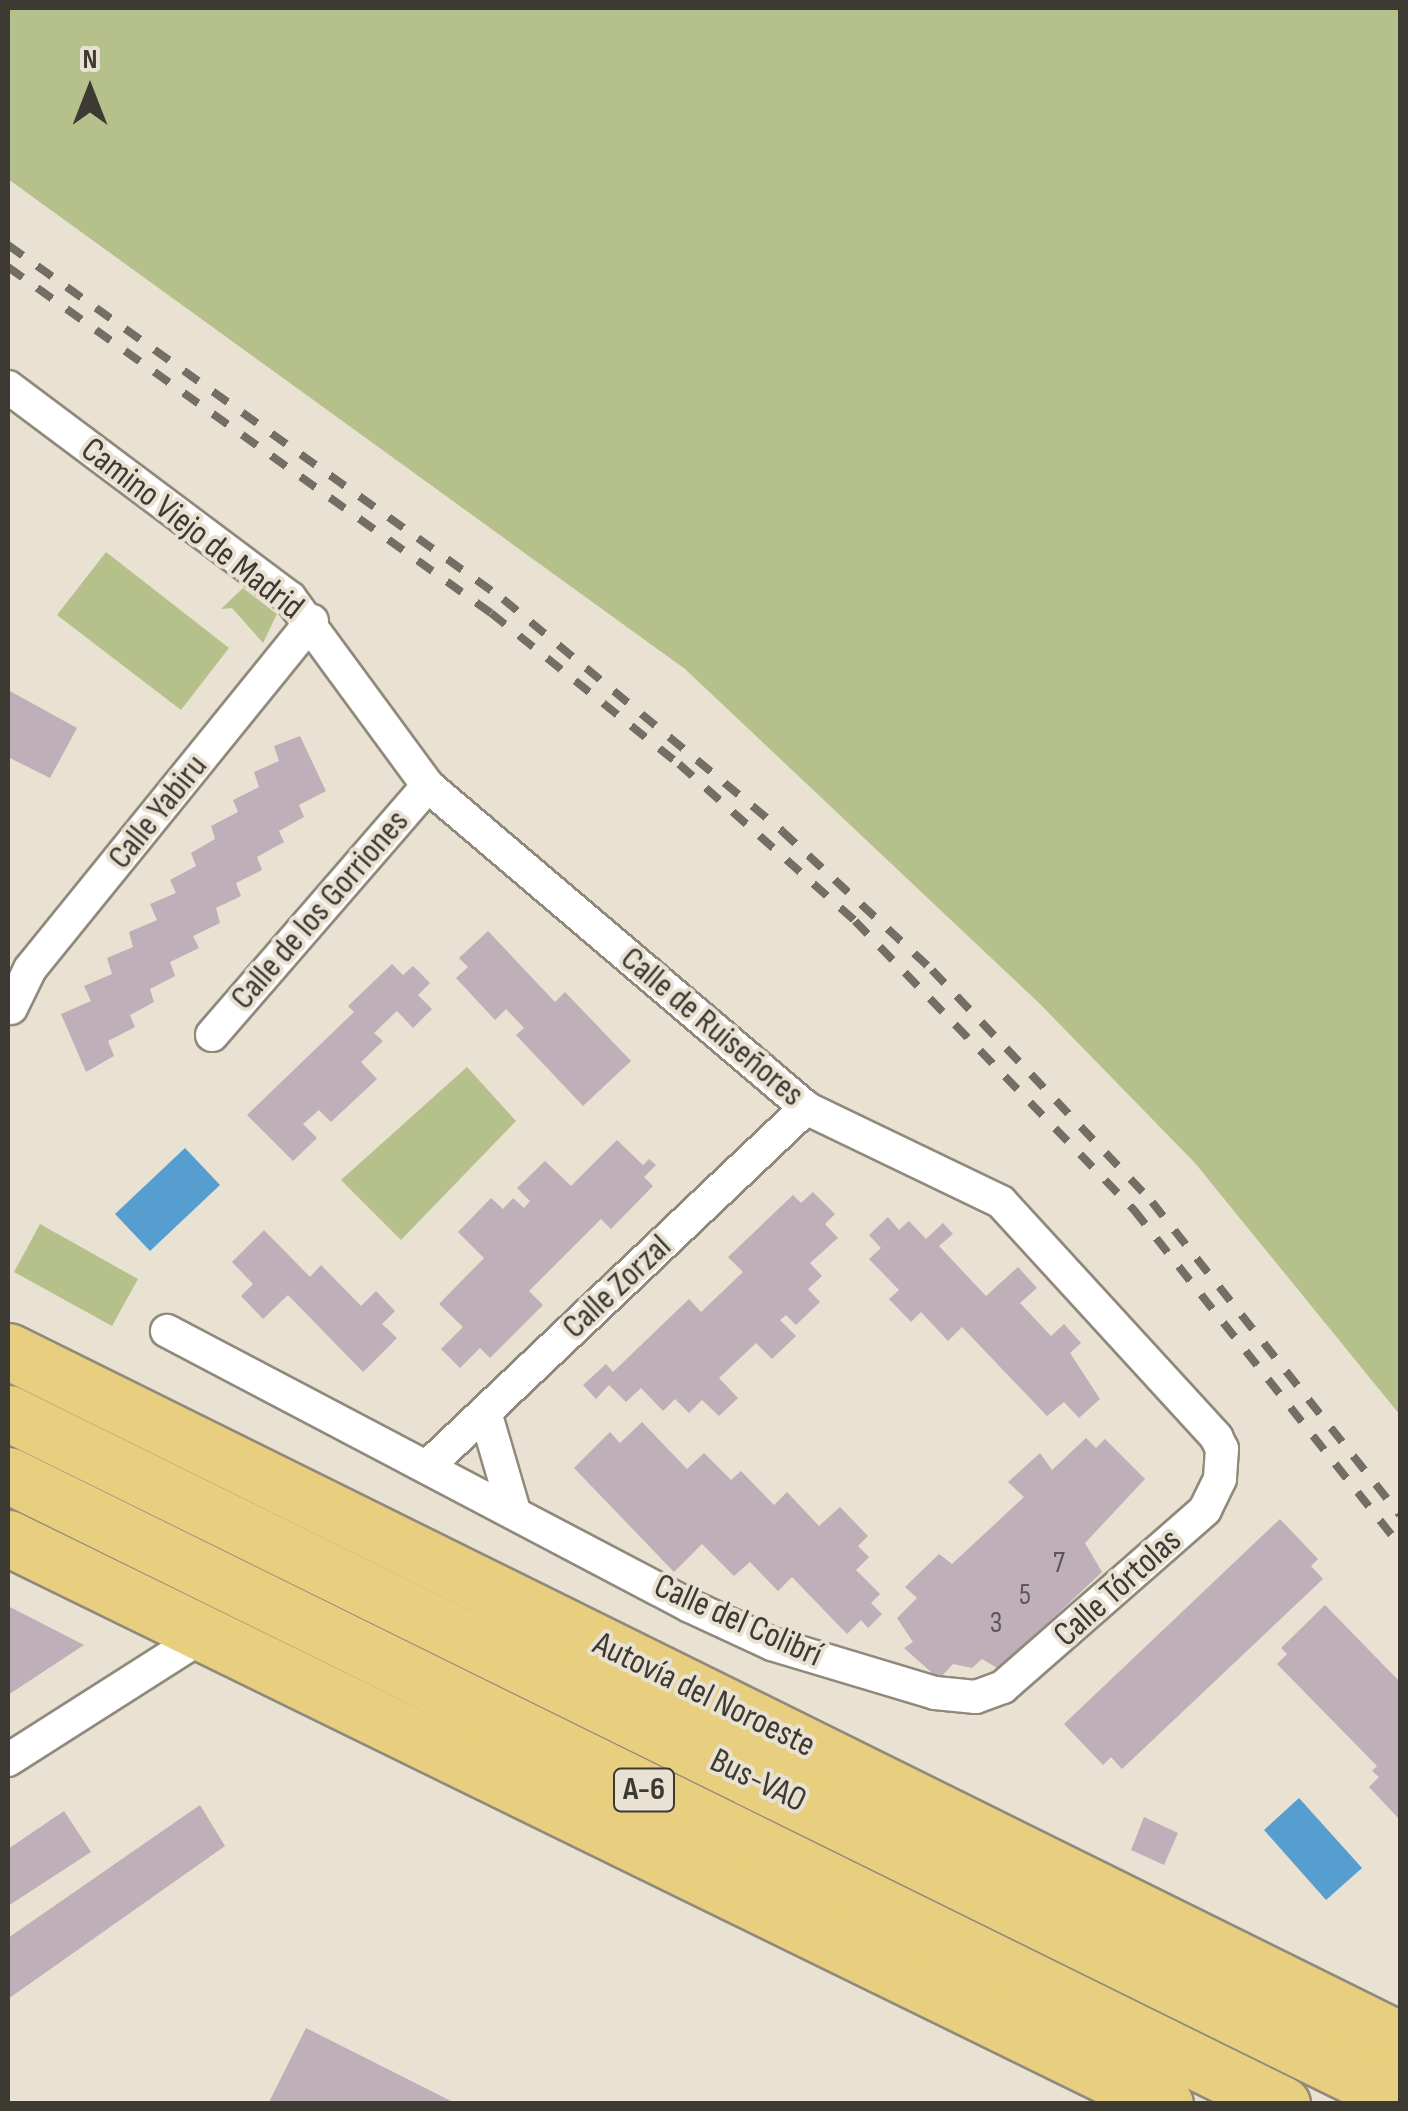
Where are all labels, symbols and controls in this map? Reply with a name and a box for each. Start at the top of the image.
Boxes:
north arrow [40,40,140,140]
text: N [83,43,97,76]
street label: Camino Viejo de Madrid [72,429,312,629]
street label: Calle Yabiru [99,746,217,878]
street label: Calle de los Gorriones [222,802,418,1018]
street label: Calle de Ruiseñores [612,938,812,1116]
street label: Calle Zorzal [554,1226,680,1348]
street label: Calle Tórtolas [1046,1520,1190,1656]
house number: 7 [1053,1545,1065,1581]
street label: Calle del Colibrí [648,1565,828,1677]
house number: 5 [1019,1577,1031,1613]
house number: 3 [990,1605,1002,1641]
street label: Autovía del Noroeste [586,1623,822,1767]
street label: Bus-VAO [703,1740,813,1822]
road number: A-6 [612,1763,676,1817]

